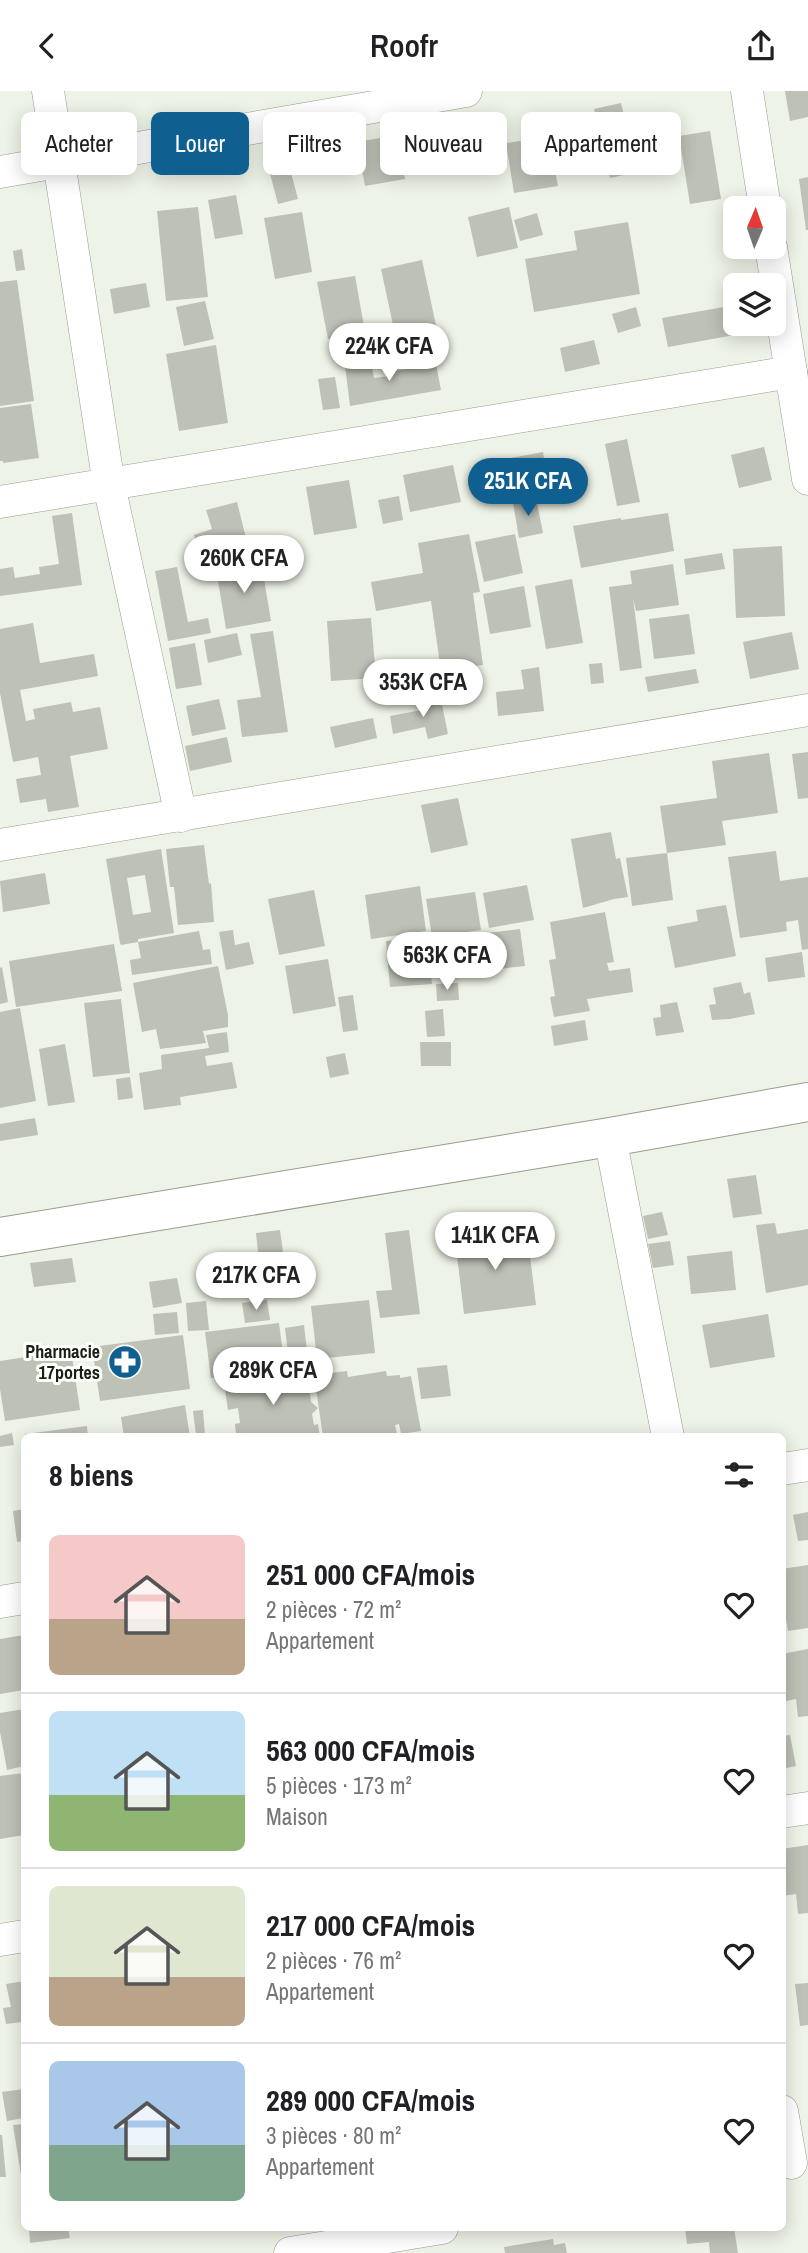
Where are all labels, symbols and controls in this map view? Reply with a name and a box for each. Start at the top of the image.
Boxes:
text: Roofr [370,24,438,67]
icon: back [28,27,66,65]
icon: share [742,27,780,65]
chip: Acheter [21,112,137,175]
chip: Louer [151,112,249,175]
chip: Filtres [263,112,366,175]
chip: Nouveau [380,112,507,175]
chip: Appartement [521,112,681,175]
north arrow [723,196,786,259]
map controls [723,196,786,336]
button: layers [723,273,786,336]
pin: 224K CFA [317,323,461,383]
text: 224K CFA [345,330,433,361]
pin: 251K CFA [456,459,600,518]
text: 251K CFA [484,465,572,496]
pin: 260K CFA [172,535,316,595]
text: 260K CFA [200,542,288,573]
pin: 353K CFA [351,659,495,719]
text: 353K CFA [379,666,467,697]
pin: 563K CFA [375,933,519,992]
text: 563K CFA [403,939,491,970]
pin: 141K CFA [423,1213,567,1272]
text: 141K CFA [451,1219,539,1250]
pin: 217K CFA [184,1253,328,1312]
text: 217K CFA [212,1259,300,1290]
place label: Pharmacie 17portes [25,1339,100,1385]
pharmacy icon: Pharmacie 17portes [106,1343,144,1381]
pin: 289K CFA [201,1347,345,1407]
text: 289K CFA [229,1354,317,1385]
text: 8 biens [49,1455,134,1495]
icon: filters [720,1456,758,1494]
text: 251 000 CFA/mois [266,1554,475,1594]
icon: home [105,1563,189,1647]
icon: heart [720,1586,758,1624]
text: 2 pièces · 72 m² [266,1594,401,1625]
text: Appartement [266,1625,374,1656]
text: 563 000 CFA/mois [266,1730,475,1770]
icon: home [105,1739,189,1823]
icon: heart [720,1762,758,1800]
text: 5 pièces · 173 m² [266,1770,412,1801]
text: Maison [266,1801,328,1832]
text: 217 000 CFA/mois [266,1905,475,1945]
icon: home [105,1914,189,1998]
icon: heart [720,1937,758,1975]
text: 2 pièces · 76 m² [266,1945,401,1976]
text: Appartement [266,1976,374,2007]
text: 289 000 CFA/mois [266,2080,475,2120]
icon: home [105,2089,189,2173]
icon: heart [720,2112,758,2150]
text: 3 pièces · 80 m² [266,2120,401,2151]
text: Appartement [266,2151,374,2182]

